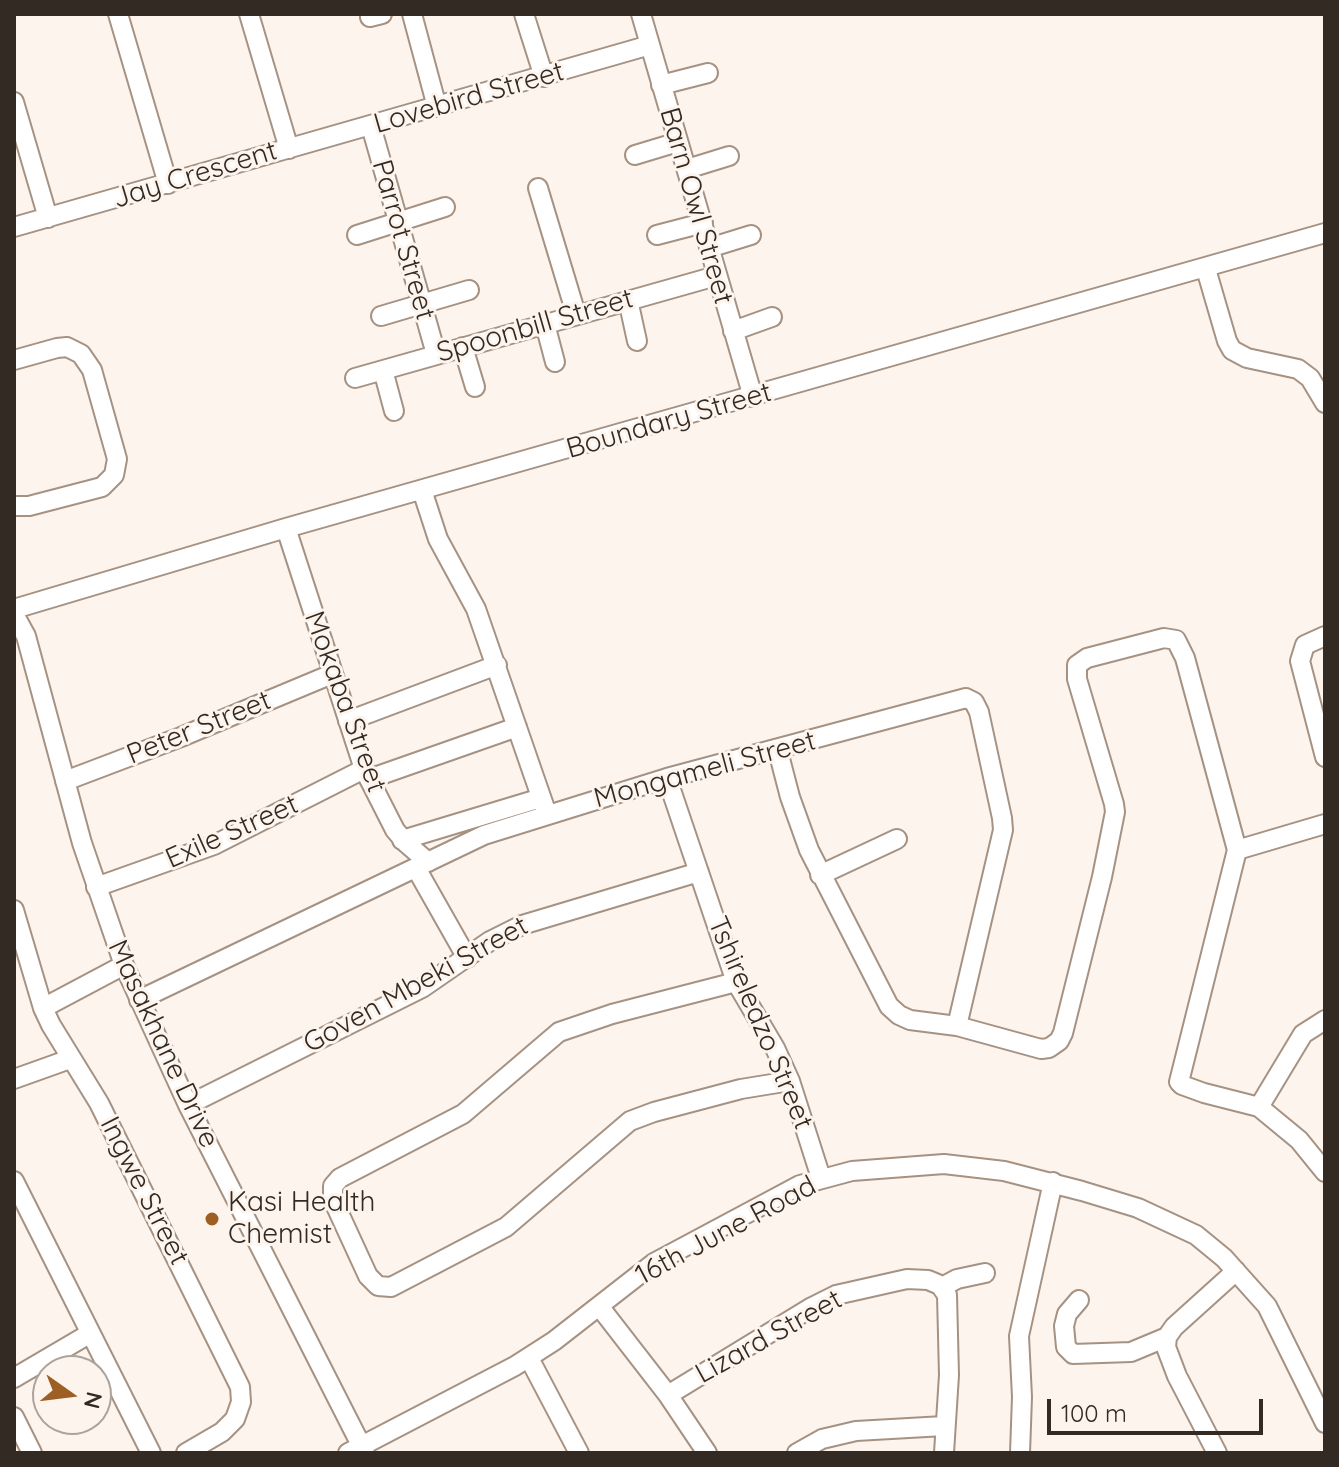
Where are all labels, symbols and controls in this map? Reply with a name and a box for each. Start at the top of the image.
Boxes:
street label: Lovebird Street [370,55,568,141]
street label: Barn Owl Street [652,104,740,308]
street label: Jay Crescent [109,134,281,216]
street label: Parrot Street [364,156,442,324]
street label: Spoonbill Street [433,282,637,370]
street label: Boundary Street [562,376,776,466]
street label: Mokaba Street [297,607,393,797]
street label: Peter Street [122,684,276,772]
street label: Mongameli Street [590,724,820,816]
street label: Exile Street [160,788,304,876]
street label: Goven Mbeki Street [298,909,534,1061]
street label: Tshireledzo Street [700,912,820,1134]
street label: Masakhane Drive [100,935,226,1153]
street label: Ingwe Street [92,1111,196,1271]
street label: 16th June Road [630,1169,822,1293]
place label: Kasi Health Chemist [228,1186,375,1252]
marker: Kasi Health Chemist [203,1210,221,1228]
street label: Lizard Street [690,1283,848,1391]
north arrow [32,1355,112,1435]
scale bar [1051,1383,1267,1433]
text: N [78,1389,109,1412]
text: 100 m [1061,1398,1127,1428]

